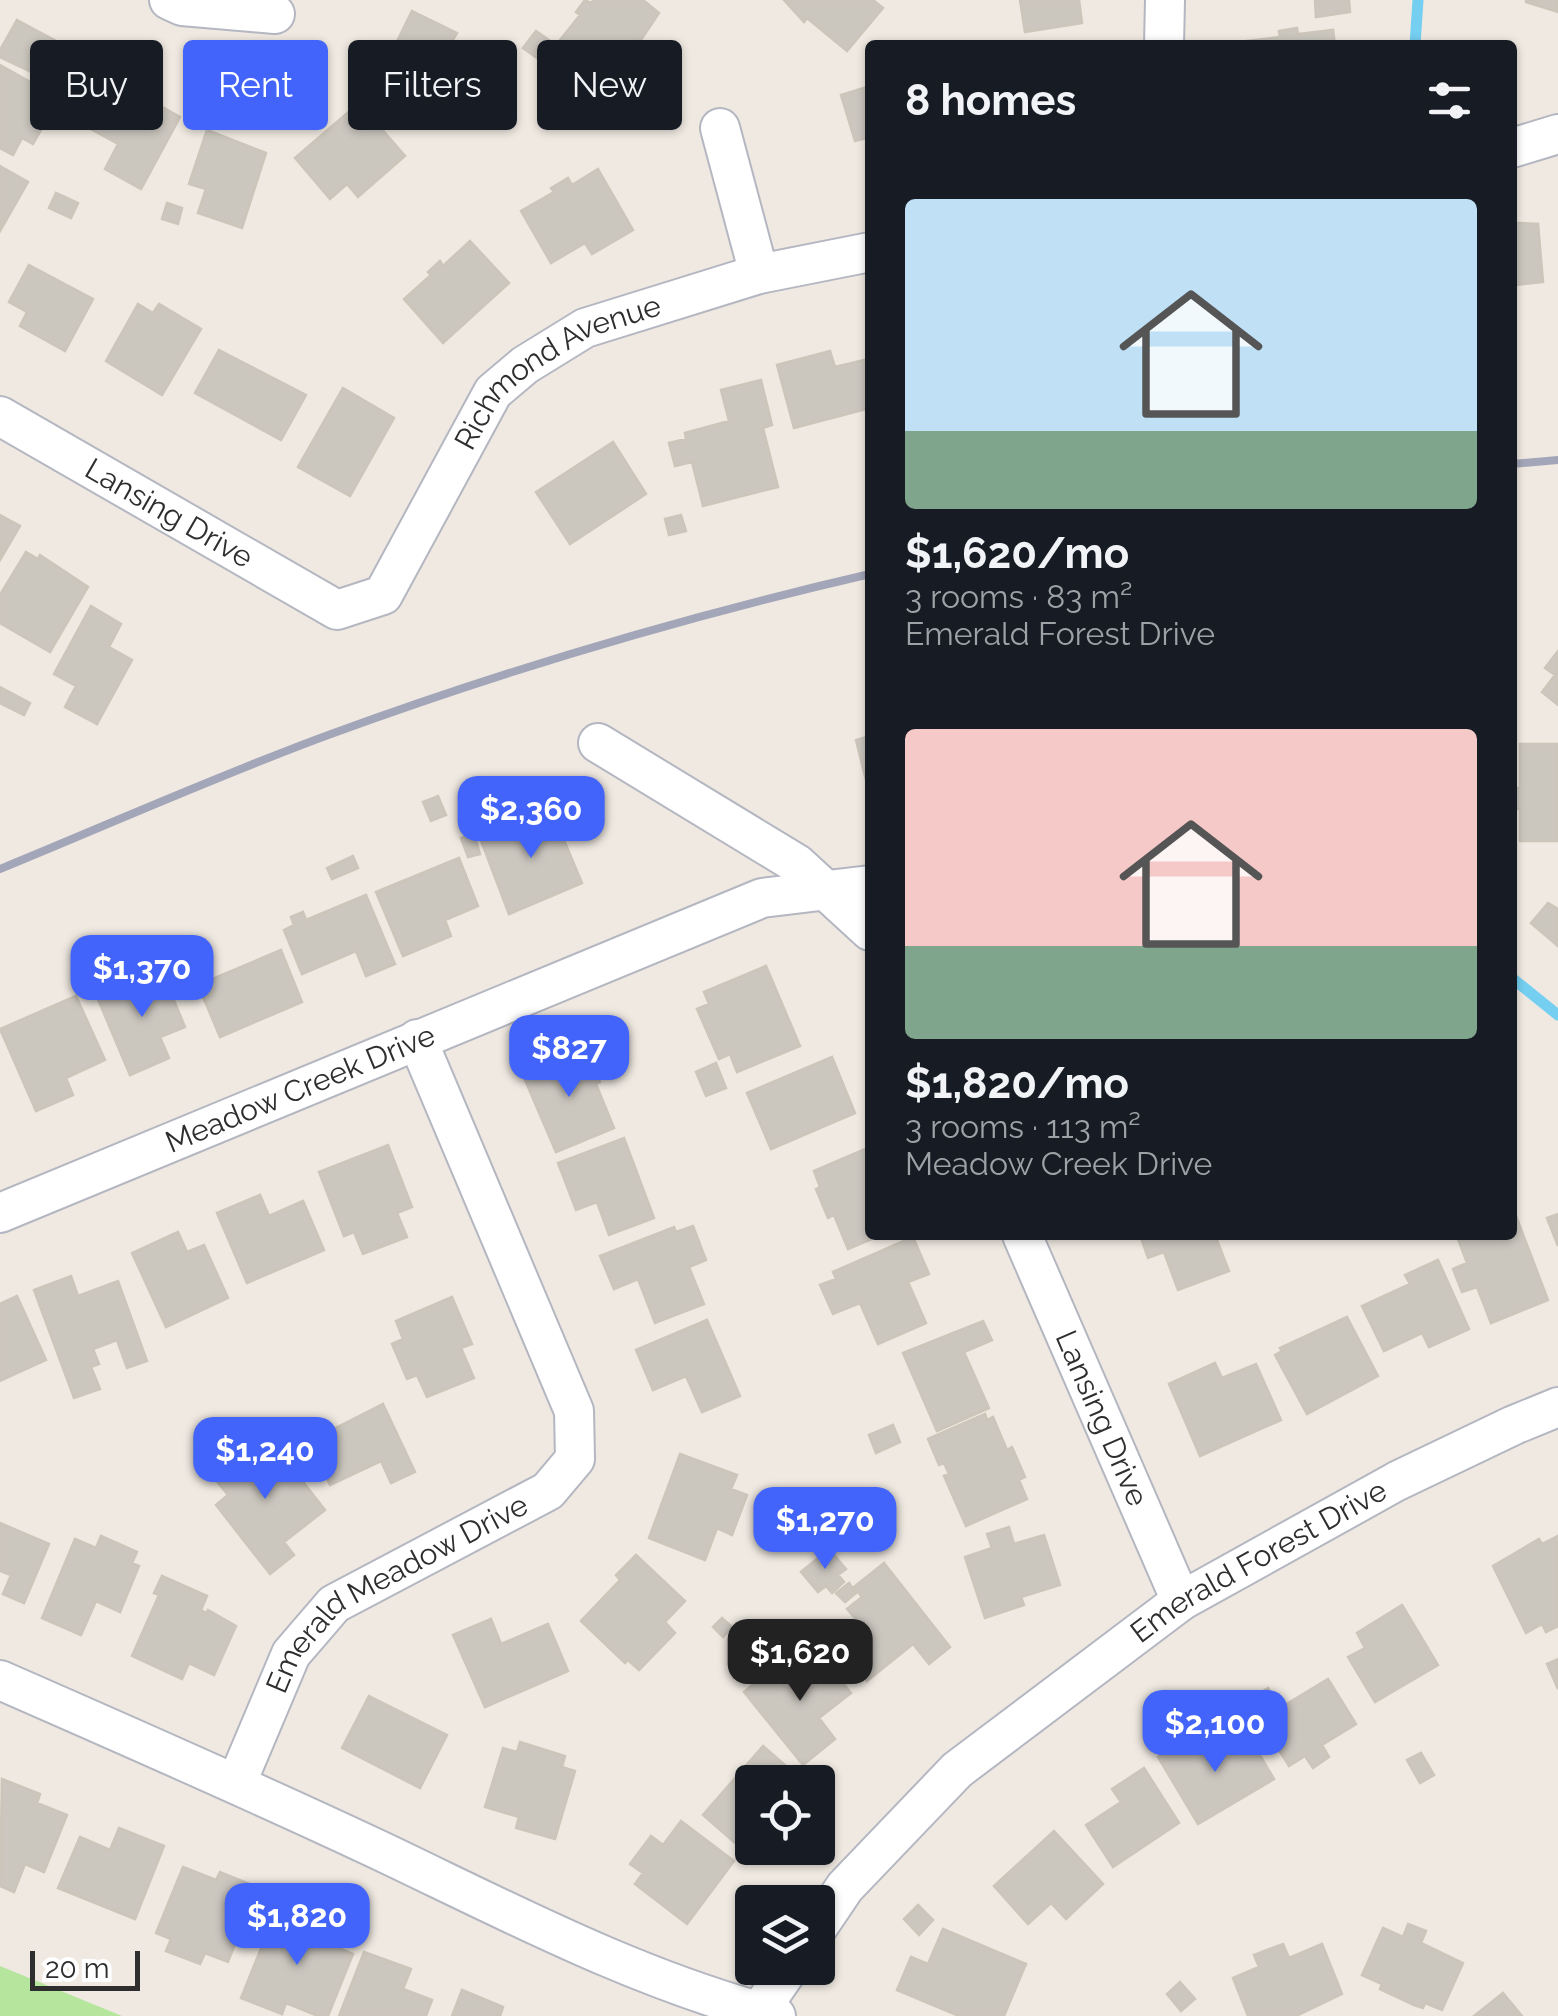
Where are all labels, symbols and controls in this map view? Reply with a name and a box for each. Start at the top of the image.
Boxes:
chip: Buy [30,40,163,130]
chip: Rent [183,40,328,130]
chip: Filters [348,40,517,130]
chip: New [537,40,682,130]
icon: filters [1422,73,1477,128]
text: 8 homes [905,76,1076,125]
icon: home [1101,264,1281,444]
street label: Richmond Avenue [447,288,665,455]
street label: Lansing Drive [79,451,259,575]
text: $1,620/mo [905,529,1129,578]
text: 3 rooms · 83 m² [905,578,1132,615]
text: Emerald Forest Drive [905,615,1215,652]
pin: $2,360 [450,776,612,861]
text: $2,360 [480,790,582,827]
icon: home [1101,794,1281,974]
pin: $1,370 [61,935,223,1020]
text: $1,370 [93,949,191,986]
pin: $827 [510,1015,628,1100]
street label: Meadow Creek Drive [160,1017,440,1160]
text: $827 [531,1029,607,1066]
text: $1,820/mo [905,1059,1129,1108]
text: 3 rooms · 113 m² [905,1108,1141,1145]
text: Meadow Creek Drive [905,1145,1212,1182]
street label: Lansing Drive [1049,1325,1156,1511]
pin: $1,240 [184,1417,346,1502]
text: $1,240 [215,1431,315,1468]
street label: Emerald Forest Drive [1124,1472,1393,1650]
street label: Emerald Meadow Drive [259,1487,534,1698]
pin: $1,270 [744,1487,906,1572]
text: $1,270 [775,1501,875,1538]
pin: $1,620 [719,1619,881,1704]
text: $1,620 [750,1633,850,1670]
pin: $2,100 [1134,1690,1296,1775]
text: $2,100 [1165,1704,1265,1741]
map controls [735,1765,835,1985]
button: locate [735,1765,835,1865]
pin: $1,820 [216,1883,378,1968]
button: layers [735,1885,835,1985]
text: $1,820 [247,1897,347,1934]
scale bar [30,1946,140,1990]
text: 20 m [45,1952,110,1985]

